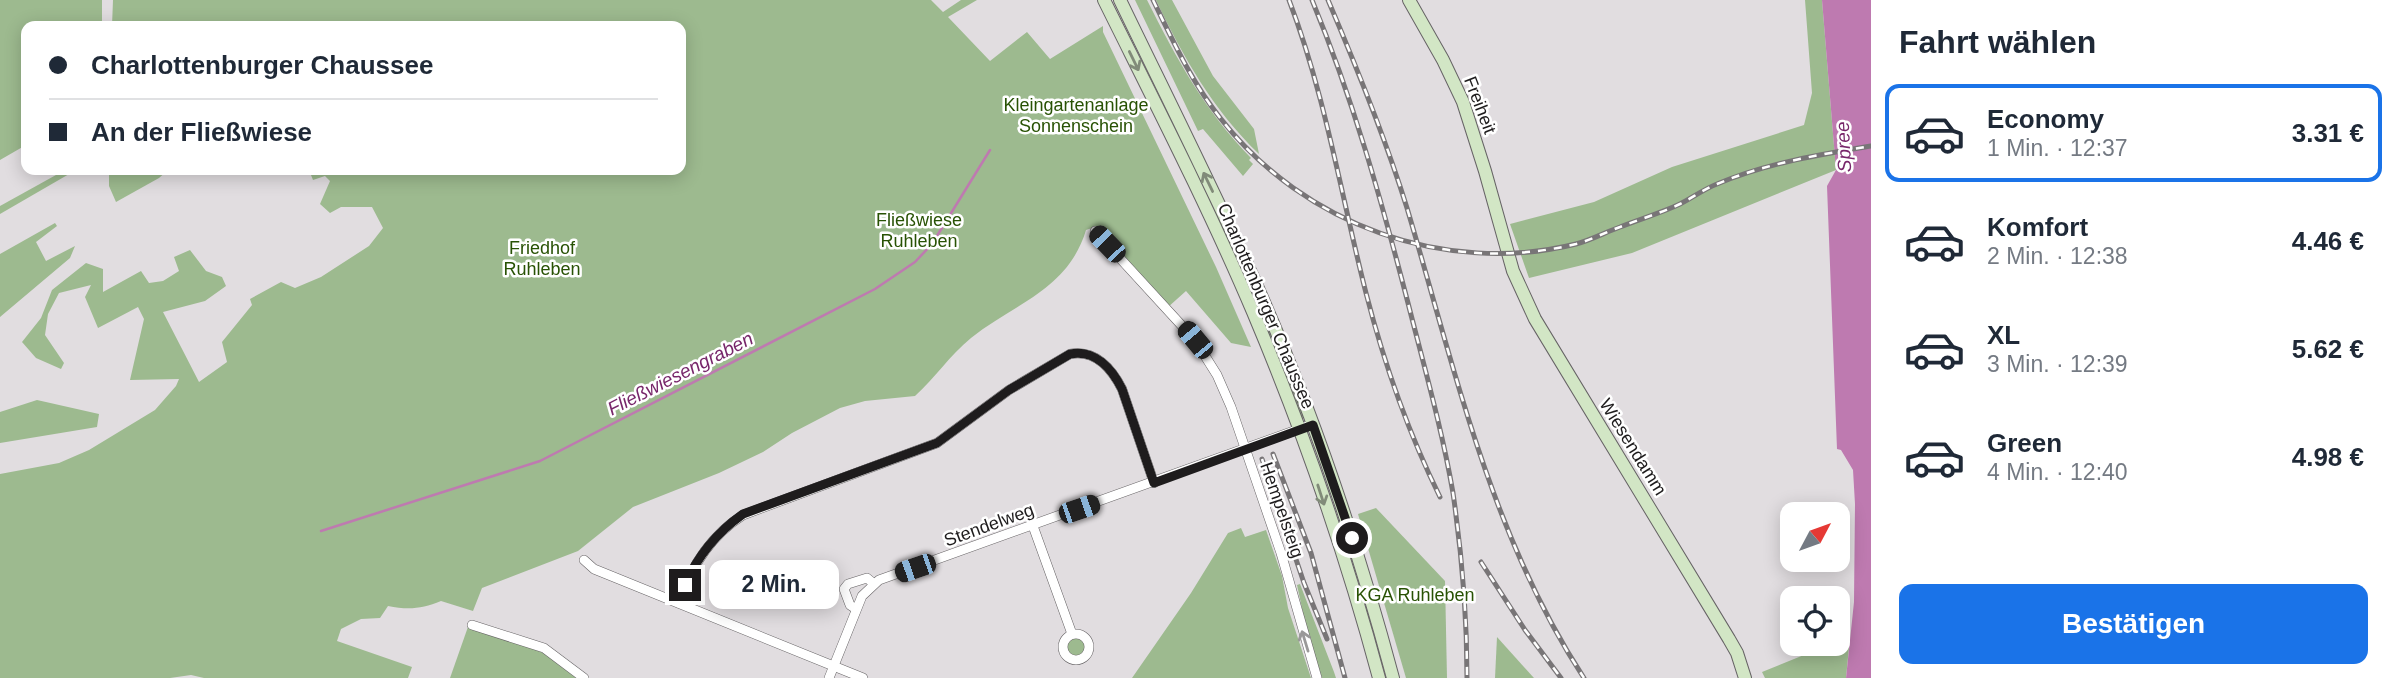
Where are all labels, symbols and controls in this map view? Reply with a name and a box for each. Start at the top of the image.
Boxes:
text: Fahrt wählen [1899,24,2096,60]
text: Charlottenburger Chaussee [91,50,433,80]
one-way arrow [1128,50,1141,71]
street label: Freiheit [1460,73,1500,137]
park label: Kleingartenanlage Sonnenschein [1003,95,1149,136]
icon: car [1903,102,1966,165]
text: Economy [1987,104,2104,134]
text: An der Fließwiese [91,117,312,147]
text: 3.31 € [2292,118,2364,148]
water label: Spree [1832,121,1855,173]
text: 1 Min. · 12:37 [1987,135,2128,161]
one-way arrow [1201,172,1214,193]
street label: Charlottenburger Chaussee [1214,200,1318,412]
park label: Fließwiese Ruhleben [876,210,962,251]
icon: car [1903,210,1966,273]
text: Komfort [1987,212,2088,242]
car [1085,222,1130,266]
text: 4.46 € [2292,226,2364,256]
park label: Friedhof Ruhleben [503,238,581,279]
text: 2 Min. · 12:38 [1987,243,2128,269]
car [1174,317,1217,363]
icon: car [1903,318,1966,381]
text: XL [1987,320,2020,350]
water label: Fließwiesengraben [604,328,757,419]
text: 5.62 € [2292,334,2364,364]
text: 3 Min. · 12:39 [1987,351,2128,377]
street label: Wiesendamm [1595,395,1671,499]
icon: car [1903,426,1966,489]
text: Green [1987,428,2062,458]
text: 4.98 € [2292,442,2364,472]
street label: Hempelsteig [1256,459,1308,561]
text: 4 Min. · 12:40 [1987,459,2128,485]
one-way arrow [1315,484,1328,506]
car [1056,492,1103,526]
street label: Stendelweg [941,500,1037,550]
north arrow [1780,502,1850,572]
map controls [1780,502,1850,656]
route start [1336,522,1368,554]
car [892,551,939,585]
callout: 2 Min. [710,560,839,610]
route end [669,569,701,601]
text: 2 Min. [741,571,807,597]
button: Bestätigen [1899,584,2368,664]
park label: KGA Ruhleben [1355,585,1475,605]
button: locate [1780,586,1850,656]
one-way arrow [1298,631,1310,653]

